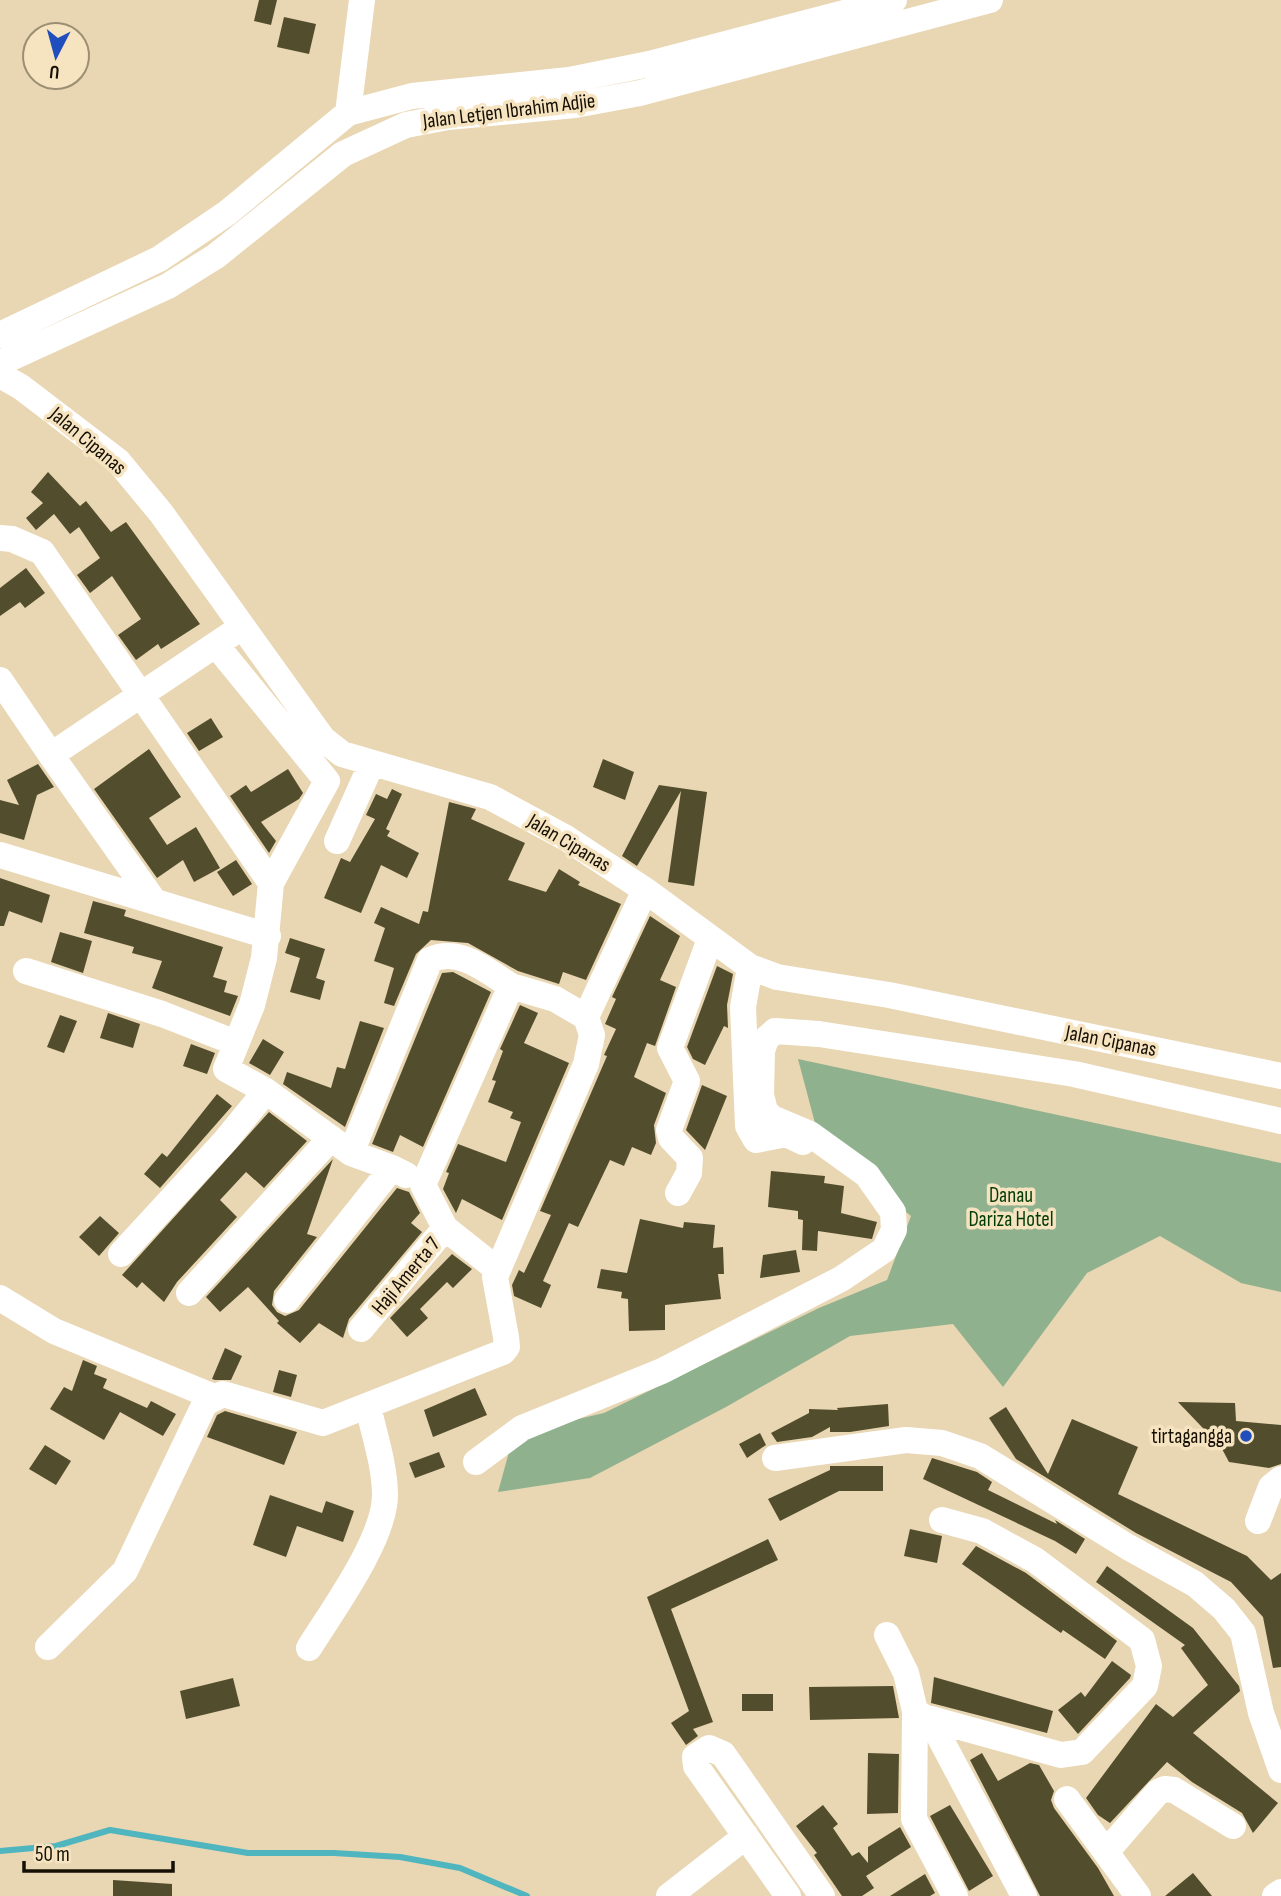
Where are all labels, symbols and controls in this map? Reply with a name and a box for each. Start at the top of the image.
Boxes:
north arrow [21,21,91,91]
text: U [48,59,61,83]
street label: Jalan Letjen Ibrahim Adjie [420,88,597,134]
street label: Jalan Cipanas [44,401,131,480]
street label: Jalan Cipanas [522,808,615,877]
street label: Jalan Cipanas [1062,1020,1159,1062]
park label: Danau Dariza Hotel [968,1183,1054,1232]
street label: Haji Amerta 7 [366,1232,446,1320]
place label: tirtagangga [1151,1424,1232,1449]
marker: tirtagangga [1238,1428,1254,1444]
scale bar [24,1829,173,1873]
text: 50 m [35,1842,70,1867]

